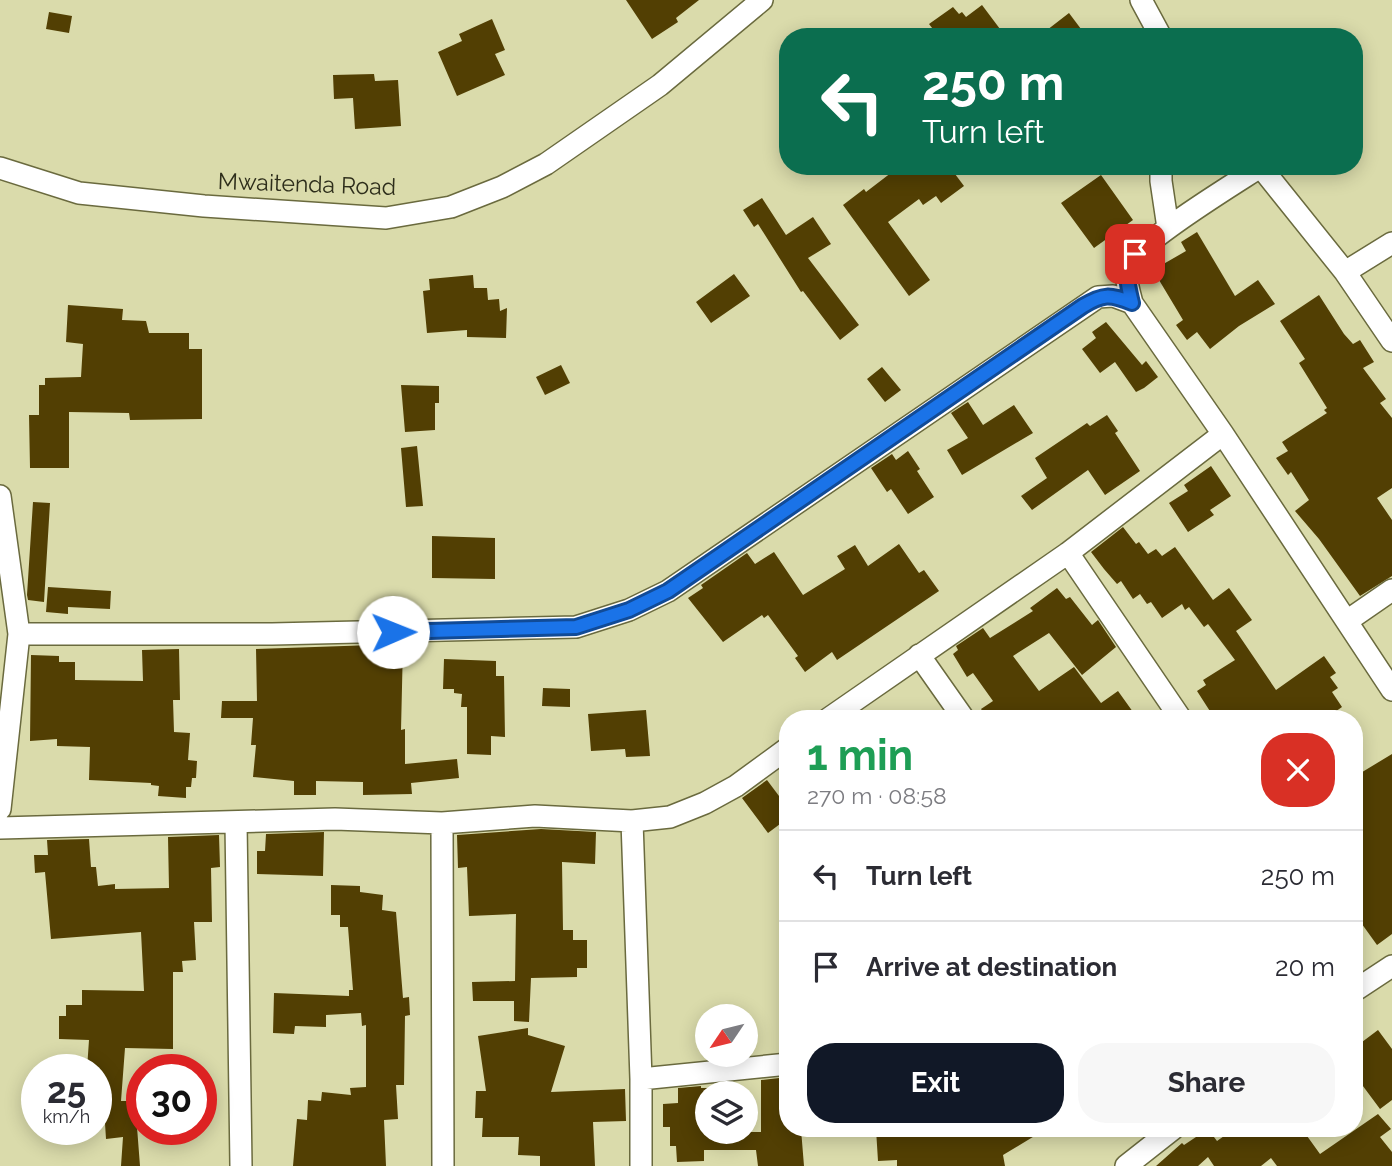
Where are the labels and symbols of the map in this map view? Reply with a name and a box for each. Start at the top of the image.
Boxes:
street label: Mwaitenda Road [217,167,397,200]
pin [1105,224,1165,284]
position arrow [356,595,430,669]
north arrow [695,1004,758,1068]
speed limit sign: 30 [126,1054,217,1145]

